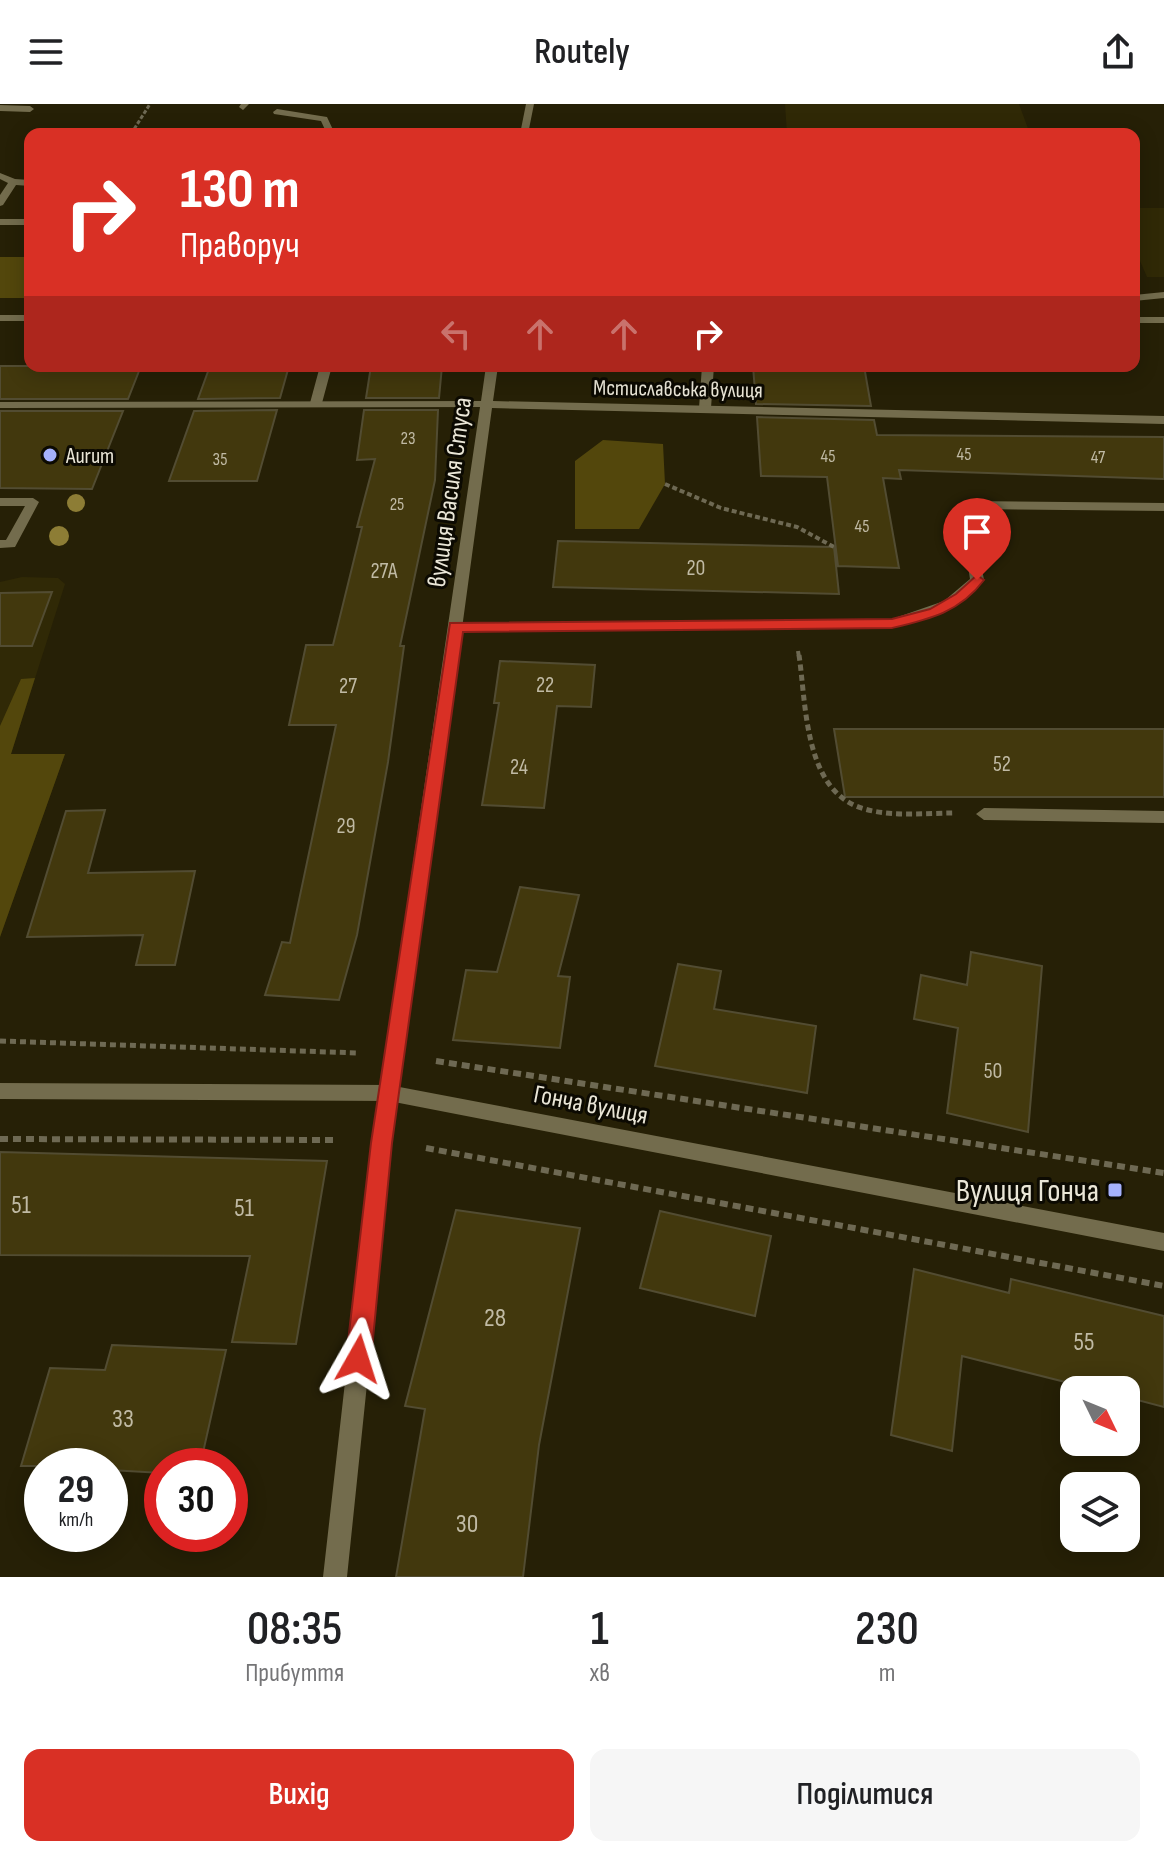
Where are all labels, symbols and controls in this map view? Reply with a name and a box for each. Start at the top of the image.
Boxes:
icon: menu [24,30,68,74]
icon: share [1096,30,1140,74]
text: Routely [534,31,630,74]
text: 130 m [180,157,300,224]
icon: right [48,160,152,264]
text: Праворуч [180,225,300,268]
icon: left [434,312,478,356]
icon: ahead [518,312,562,356]
icon: ahead [602,312,646,356]
icon: right [686,312,730,356]
street label: Мстиславська вулиця [593,375,763,404]
street label: вулиця Василя Стуса [422,395,479,589]
house number: 23 [401,428,416,449]
place label: Aurum [65,443,114,470]
house number: 45 [957,444,971,465]
marker: Aurum [41,446,59,464]
house number: 45 [821,446,835,467]
house number: 47 [1091,447,1106,468]
house number: 35 [213,449,227,470]
house number: 25 [390,494,404,515]
pin [943,498,1011,580]
icon: arrive [955,510,999,554]
house number: 45 [855,516,869,537]
house number: 20 [687,555,705,582]
house number: 27А [371,558,398,585]
house number: 22 [536,672,554,699]
house number: 27 [339,673,357,700]
house number: 52 [993,751,1011,778]
house number: 24 [510,754,528,781]
house number: 29 [337,813,355,840]
house number: 50 [984,1058,1002,1085]
street label: Гонча вулиця [531,1079,650,1132]
place label: Вулиця Гонча [956,1172,1099,1211]
marker: Вулиця Гонча [1106,1181,1124,1199]
house number: 51 [11,1190,31,1221]
house number: 51 [234,1193,254,1224]
house number: 28 [484,1303,506,1334]
position arrow [316,1317,400,1401]
house number: 55 [1074,1327,1094,1358]
north arrow [1060,1376,1140,1456]
map controls [1060,1376,1140,1552]
house number: 33 [112,1404,134,1435]
speed limit sign: 30 [144,1448,248,1552]
text: 29 [58,1466,94,1514]
button: layers [1060,1472,1140,1552]
text: km/h [59,1508,93,1532]
house number: 30 [456,1509,478,1540]
text: 08:35 [247,1601,342,1658]
text: 1 [591,1601,609,1658]
text: 230 [855,1601,919,1658]
text: Прибуття [245,1658,344,1689]
text: хв [589,1658,610,1689]
text: m [879,1658,895,1689]
button: Вихід [24,1749,574,1841]
button: Поділитися [590,1749,1140,1841]

